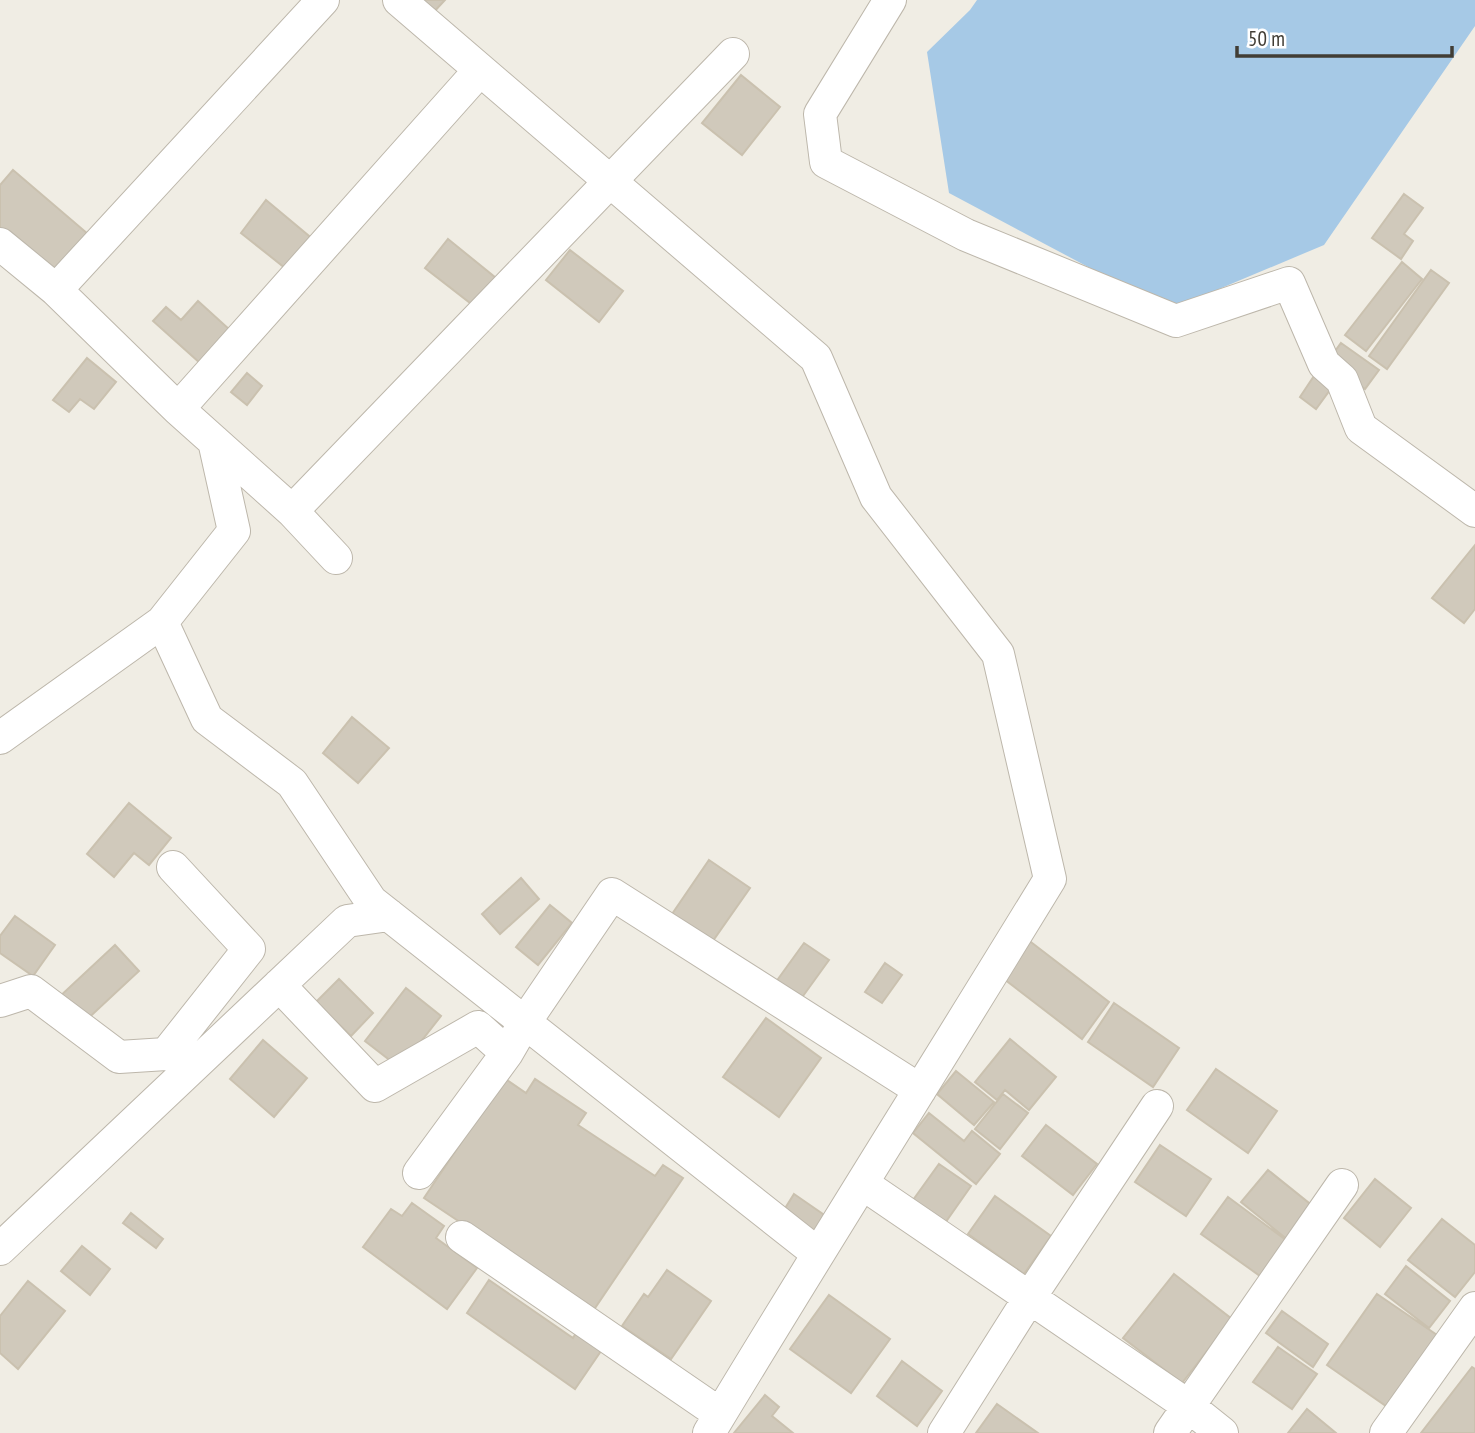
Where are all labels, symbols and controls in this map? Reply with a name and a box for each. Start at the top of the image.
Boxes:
scale bar [1237,14,1452,58]
text: 50 m [1248,25,1285,52]

